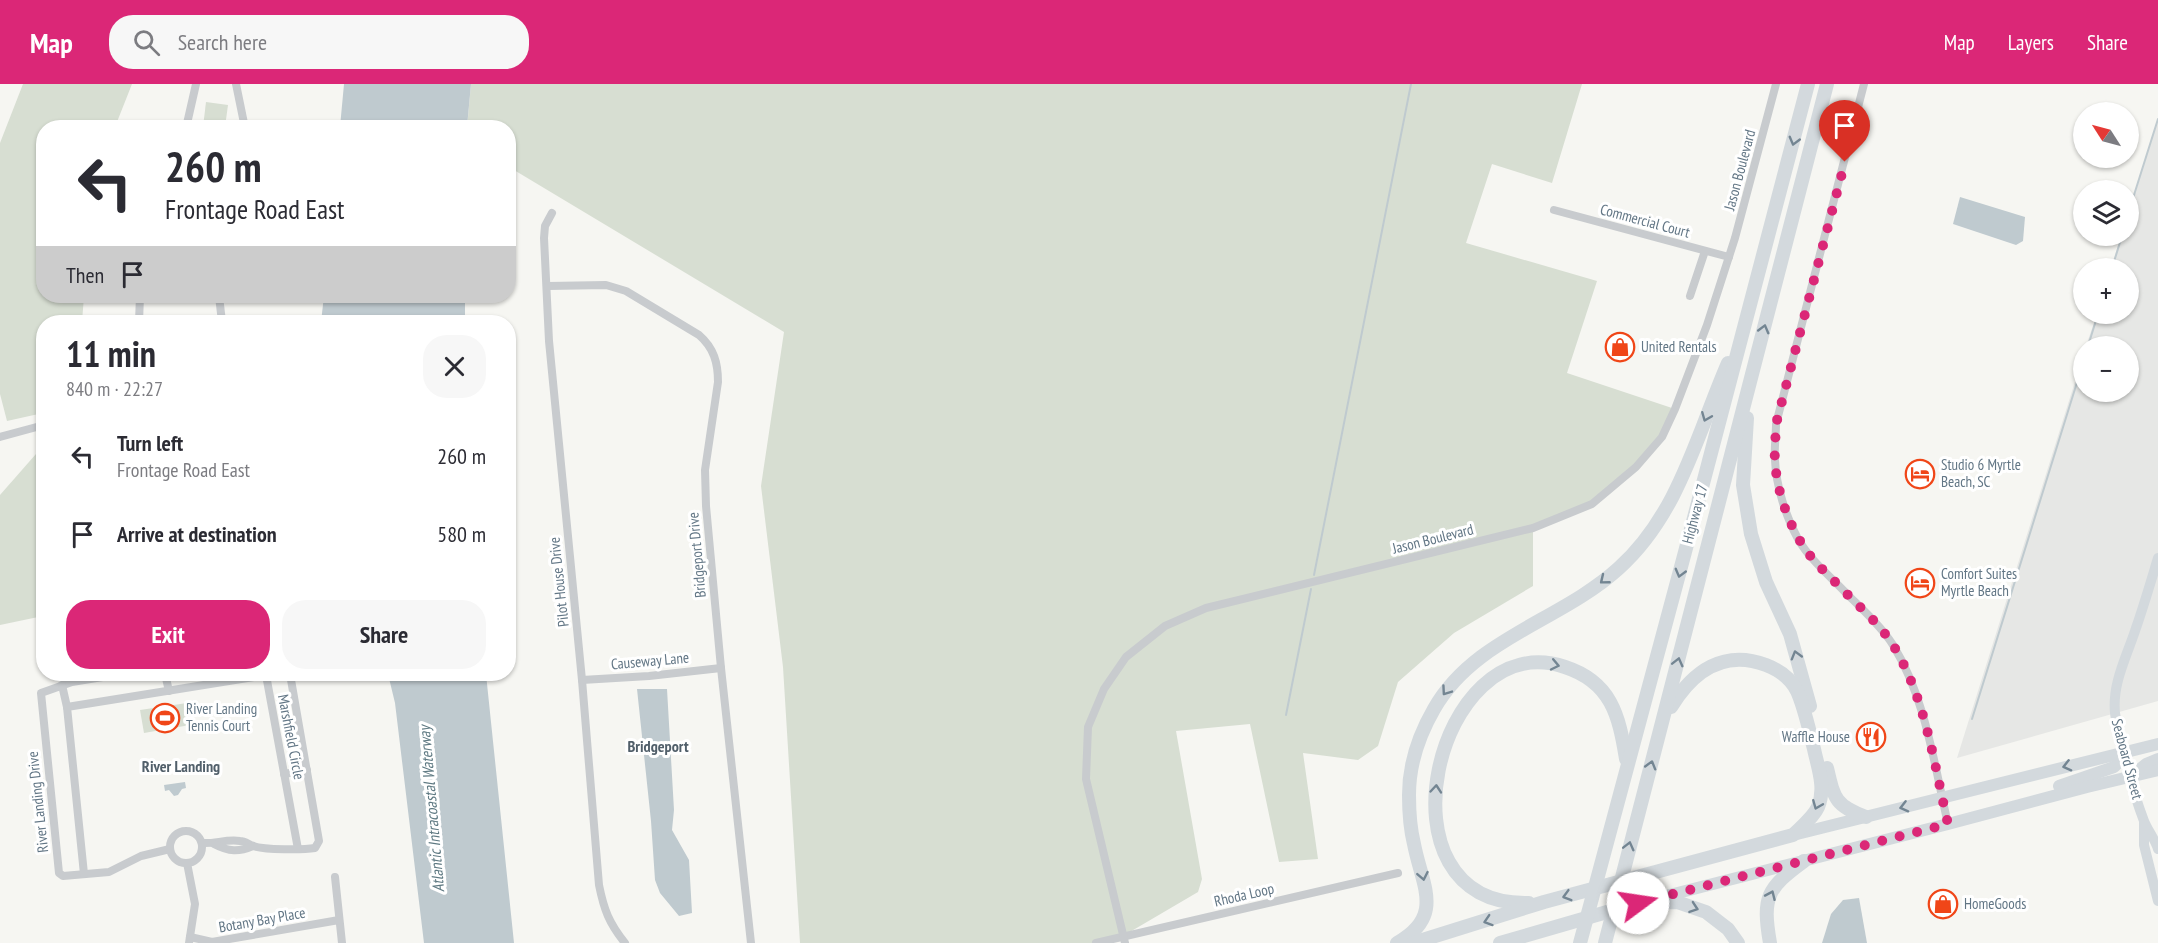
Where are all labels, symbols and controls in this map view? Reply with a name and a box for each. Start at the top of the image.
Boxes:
search box [109,15,529,69]
text: Map [30,24,73,61]
icon: search [130,26,163,59]
text: Search here [178,28,267,56]
text: Map [1944,29,1975,56]
text: Layers [2008,29,2054,56]
text: Share [2087,29,2128,56]
pin [1819,100,1870,162]
north arrow [2073,102,2139,168]
map controls [2073,102,2139,402]
icon: arrive [1828,109,1861,142]
street label: Jason Boulevard [1719,127,1759,213]
one-way arrow [1788,135,1801,145]
text: 260 m [165,139,262,194]
icon: left [66,144,144,222]
button: layers [2073,180,2139,246]
text: Frontage Road East [165,192,345,226]
street label: Commercial Court [1598,199,1692,242]
icon: arrive [116,258,149,291]
button: + [2073,258,2139,324]
text: Then [66,261,104,289]
one-way arrow [1756,325,1769,335]
text: 11 min [66,330,156,377]
shop icon: United Rentals [1604,331,1636,363]
button: close [423,335,486,398]
button: − [2073,336,2139,402]
place label: United Rentals [1641,337,1717,356]
text: 840 m · 22:27 [66,376,163,402]
one-way arrow [1701,411,1713,422]
text: Turn left [117,429,183,457]
icon: left [66,440,99,473]
text: 260 m [437,442,486,470]
place label: Studio 6 Myrtle Beach, SC [1941,455,2021,491]
text: Frontage Road East [117,457,250,483]
hotel icon: Studio 6 Myrtle Beach, SC [1904,458,1936,490]
street label: Highway 17 [1677,482,1712,546]
street label: Bridgeport Drive [683,512,710,599]
icon: arrive [66,518,99,551]
street label: Jason Boulevard [1389,519,1475,558]
text: Arrive at destination [117,520,277,548]
text: 580 m [437,520,486,548]
street label: Pilot House Drive [544,536,573,628]
place label: Comfort Suites Myrtle Beach [1941,564,2017,600]
one-way arrow [1675,567,1687,578]
hotel icon: Comfort Suites Myrtle Beach [1904,567,1936,599]
one-way arrow [1600,573,1611,584]
button: Exit [66,600,270,669]
button: Share [282,600,486,669]
street label: Causeway Lane [610,648,690,673]
one-way arrow [1791,650,1804,660]
one-way arrow [1671,657,1684,667]
one-way arrow [1550,658,1560,671]
one-way arrow [1442,684,1453,695]
street label: Marshfield Circle [274,693,309,781]
place label: River Landing Tennis Court [186,699,257,735]
sports icon: River Landing Tennis Court [149,702,181,734]
street label: Seaboard Street [2108,717,2147,801]
restaurant icon: Waffle House [1855,721,1887,753]
water label: Atlantic Intracoastal Waterway [414,723,448,893]
place label: Waffle House [1782,727,1850,746]
district label: Bridgeport [627,736,689,756]
street label: River Landing Drive [23,751,52,854]
district label: River Landing [142,756,220,776]
one-way arrow [2063,758,2073,771]
one-way arrow [1644,760,1656,771]
one-way arrow [1429,784,1442,794]
one-way arrow [1899,799,1909,812]
one-way arrow [1811,800,1824,810]
one-way arrow [1622,841,1635,851]
one-way arrow [1416,871,1429,881]
position arrow [1606,871,1670,935]
street label: Rhoda Loop [1212,878,1276,911]
one-way arrow [1562,888,1572,901]
shop icon: HomeGoods [1927,888,1959,920]
one-way arrow [1764,891,1776,902]
place label: HomeGoods [1964,894,2026,913]
one-way arrow [1688,901,1699,914]
street label: Botany Bay Place [217,903,307,936]
one-way arrow [1483,913,1494,926]

